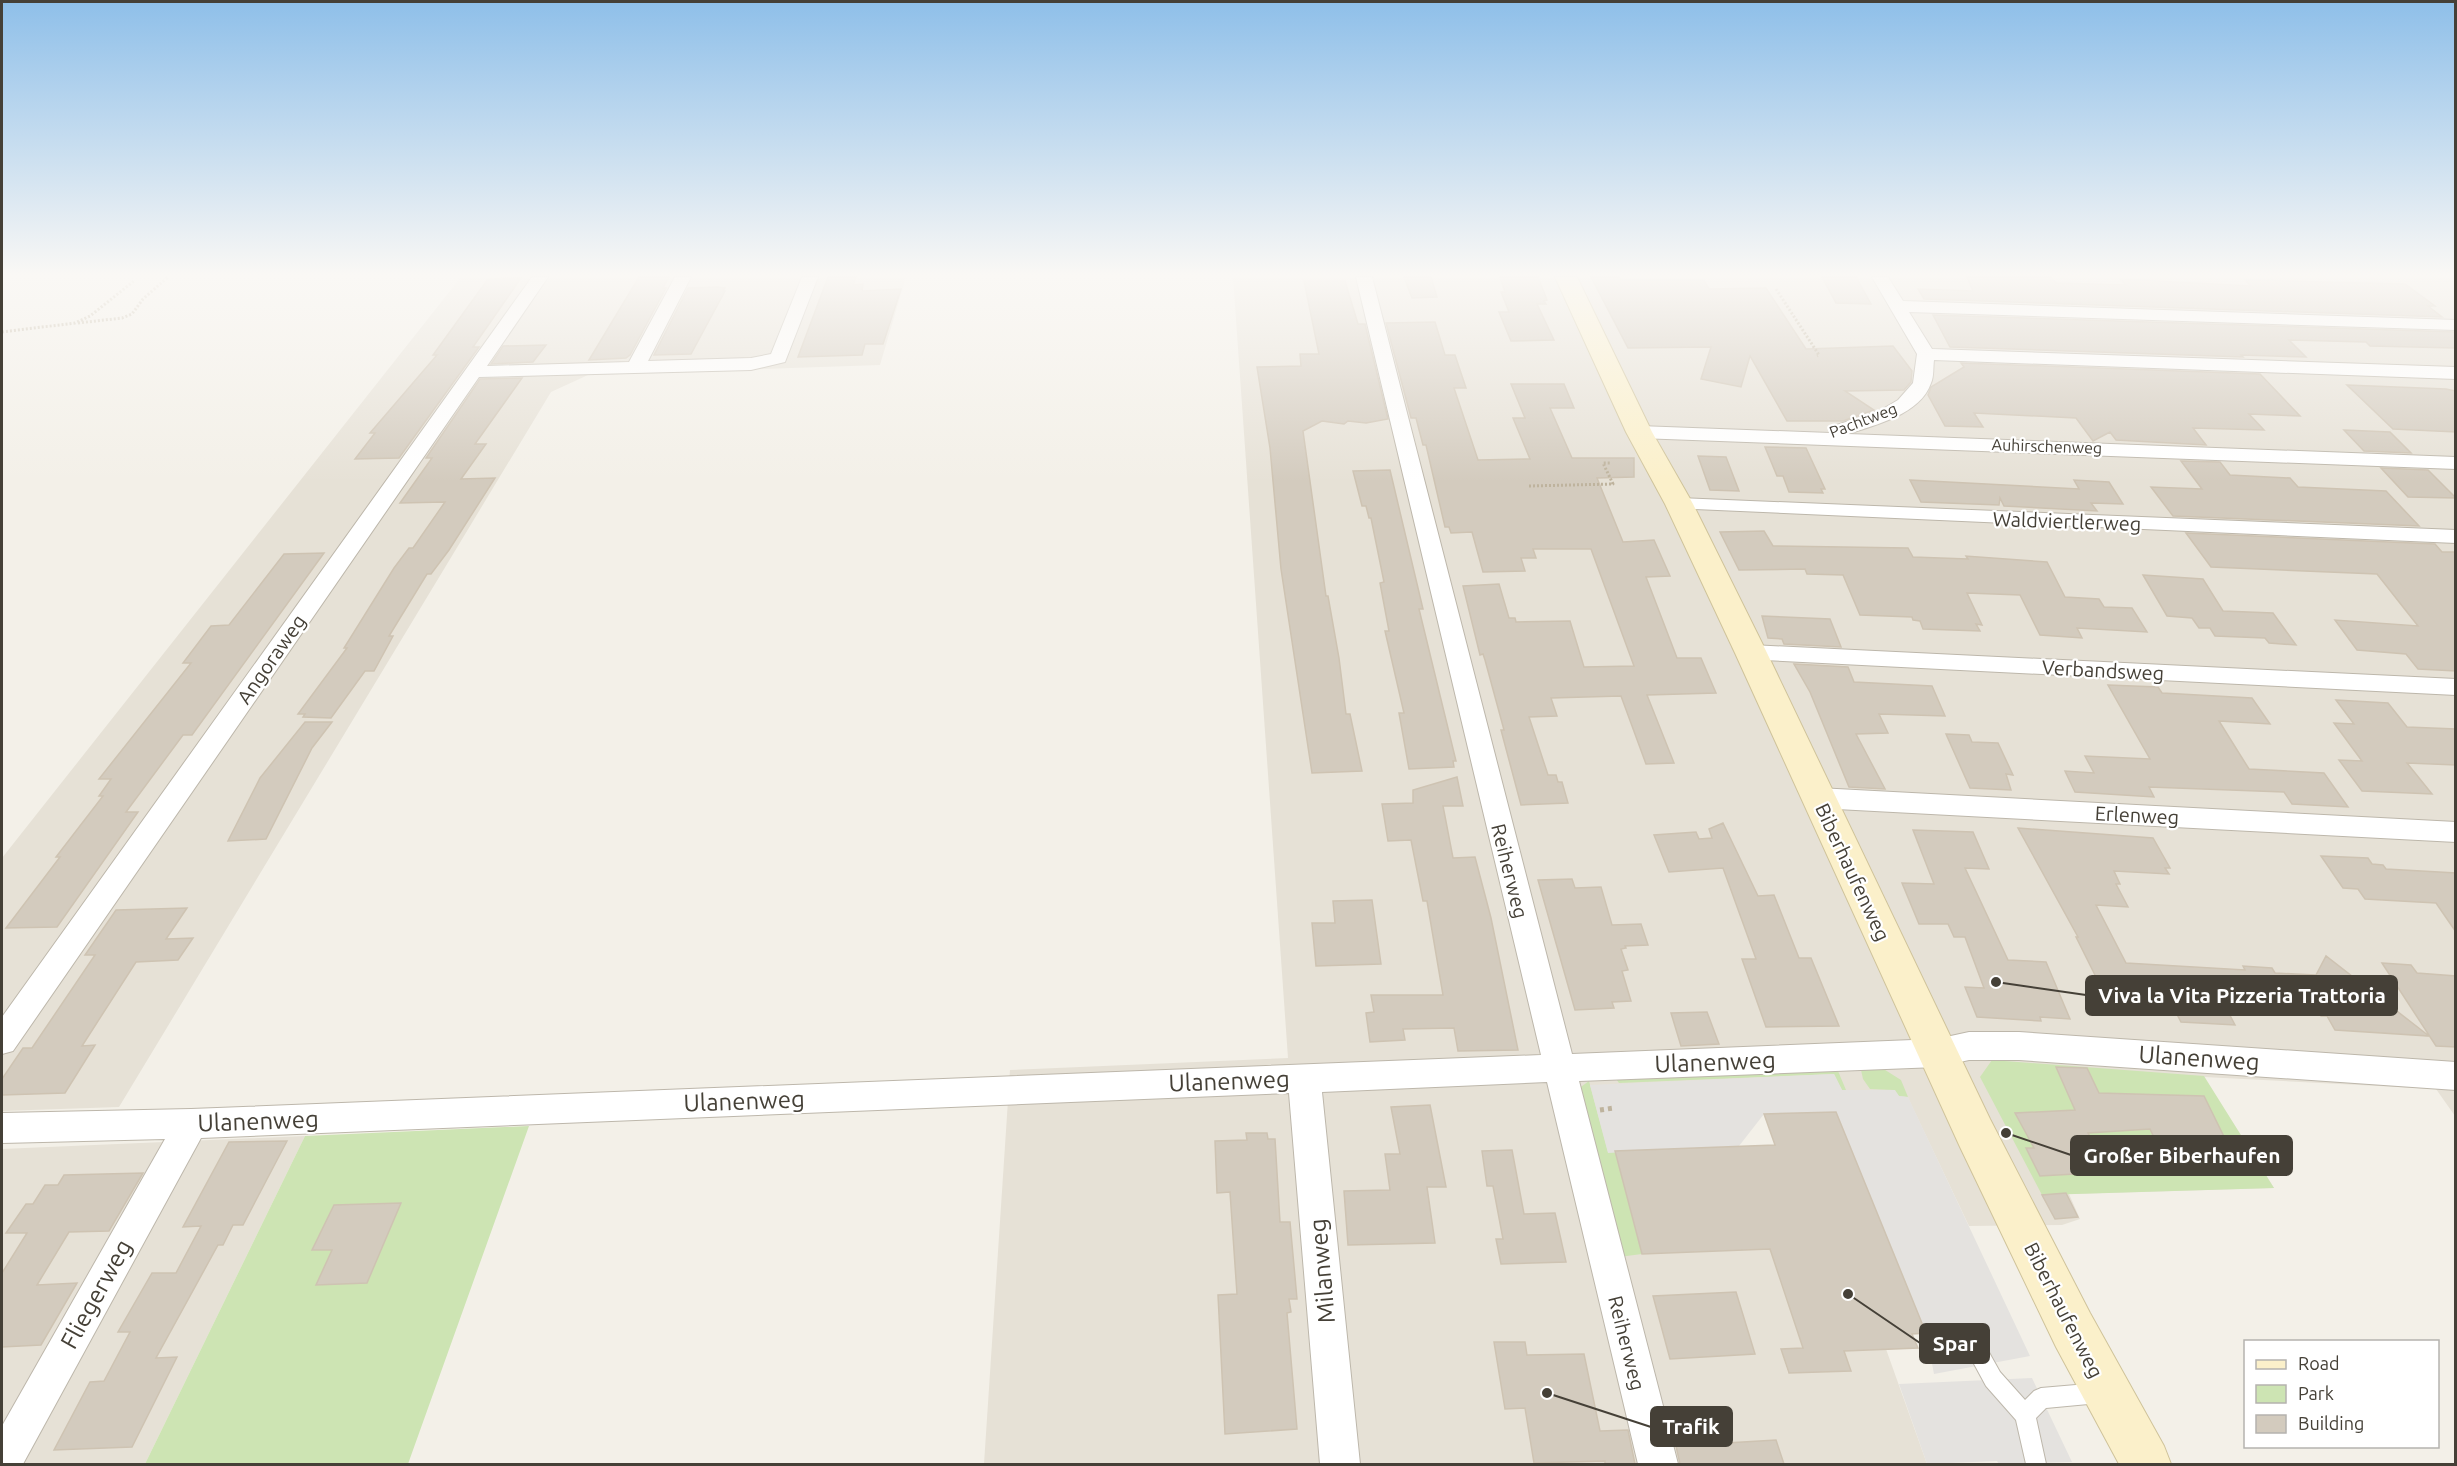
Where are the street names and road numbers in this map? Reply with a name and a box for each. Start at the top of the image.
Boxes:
street label: Pachtweg [1827,399,1899,441]
street label: Auhirschenweg [1991,435,2103,457]
street label: Waldviertlerweg [1992,507,2142,535]
street label: Angoraweg [232,610,310,708]
street label: Verbandsweg [2041,655,2165,685]
street label: Biberhaufenweg [1811,800,1895,944]
street label: Erlenweg [2094,801,2180,829]
street label: Reiherweg [1487,821,1533,921]
street label: Ulanenweg [2138,1040,2260,1076]
street label: Ulanenweg [1654,1046,1776,1078]
street label: Ulanenweg [1168,1065,1290,1097]
street label: Ulanenweg [683,1085,805,1117]
street label: Ulanenweg [197,1105,319,1137]
street label: Milanweg [1304,1218,1340,1324]
street label: Fliegerweg [55,1235,137,1353]
street label: Biberhaufenweg [2020,1238,2108,1382]
street label: Reiherweg [1604,1293,1650,1393]

